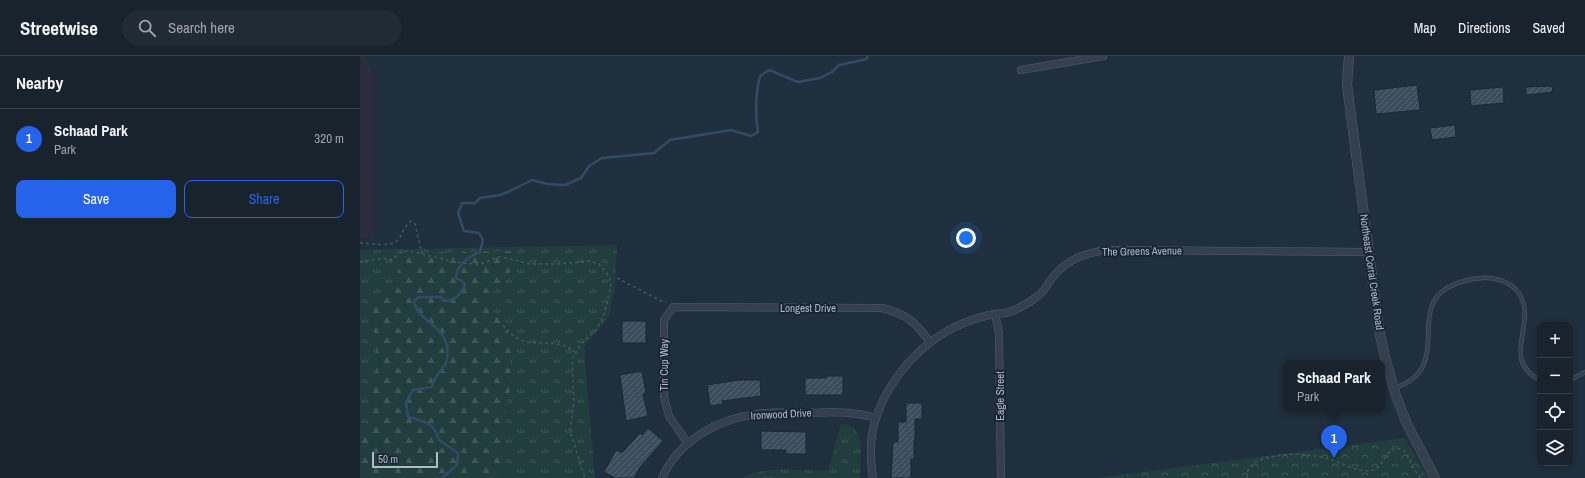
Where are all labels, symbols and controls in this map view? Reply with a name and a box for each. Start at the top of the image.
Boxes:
search box [122,10,402,46]
text: Streetwise [20,15,98,41]
icon: search [136,17,158,39]
text: Search here [168,17,235,38]
text: Map [1414,19,1436,37]
text: Directions [1458,19,1510,37]
text: Saved [1532,19,1565,37]
text: Nearby [16,71,63,94]
text: Schaad Park [54,120,128,141]
text: 1 [26,130,32,147]
text: 320 m [314,130,344,147]
text: Park [54,141,76,158]
button: Save [16,180,176,218]
button: Share [184,180,344,218]
street label: Northeast Corral Creek Road [1357,213,1387,331]
your location [956,228,976,248]
street label: The Greens Avenue [1102,243,1182,259]
street label: Longest Drive [780,301,836,315]
map controls [1537,322,1573,466]
button: + [1537,322,1573,358]
street label: Tin Cup Way [657,338,671,391]
button: − [1537,358,1573,394]
popup [1283,360,1385,412]
text: Schaad Park [1297,367,1371,388]
street label: Eagle Street [993,371,1007,421]
text: Park [1297,388,1319,405]
button: locate [1537,394,1573,430]
street label: Ironwood Drive [750,405,812,423]
pin: 1 [1321,425,1347,458]
button: layers [1537,430,1573,466]
scale bar [372,450,438,469]
text: 50 m [378,452,398,466]

